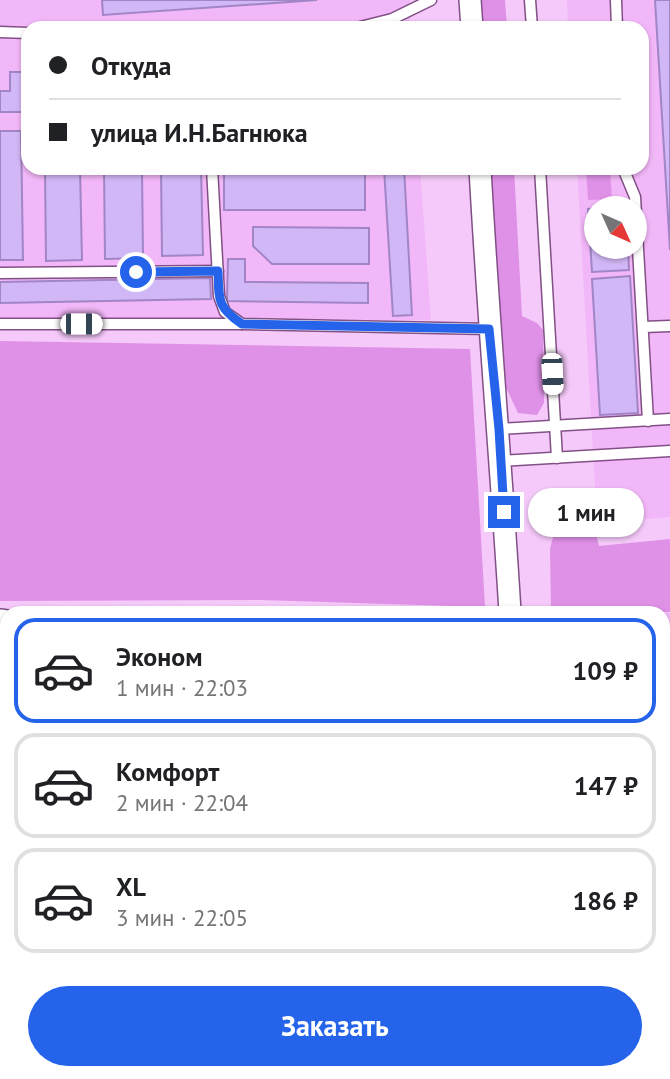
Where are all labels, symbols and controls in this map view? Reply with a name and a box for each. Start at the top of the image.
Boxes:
text: Откуда [91,49,171,82]
text: улица И.Н.Багнюка [91,116,308,149]
north arrow [584,196,648,259]
map controls [584,196,647,259]
route start [120,256,152,288]
car [61,314,103,335]
car [541,352,564,396]
callout: 1 мин [528,488,644,536]
route end [488,496,520,528]
text: 1 мин [556,498,616,527]
icon: car [32,639,95,702]
text: Эконом [116,640,203,673]
text: 109 ₽ [572,654,638,687]
text: 1 мин · 22:03 [116,673,248,702]
icon: car [32,754,95,817]
text: Комфорт [116,755,219,788]
text: 147 ₽ [574,769,638,802]
text: 2 мин · 22:04 [116,788,248,817]
icon: car [32,869,95,932]
text: XL [116,870,146,903]
text: 186 ₽ [572,884,638,917]
text: 3 мин · 22:05 [116,903,248,932]
button: Заказать [28,986,642,1066]

